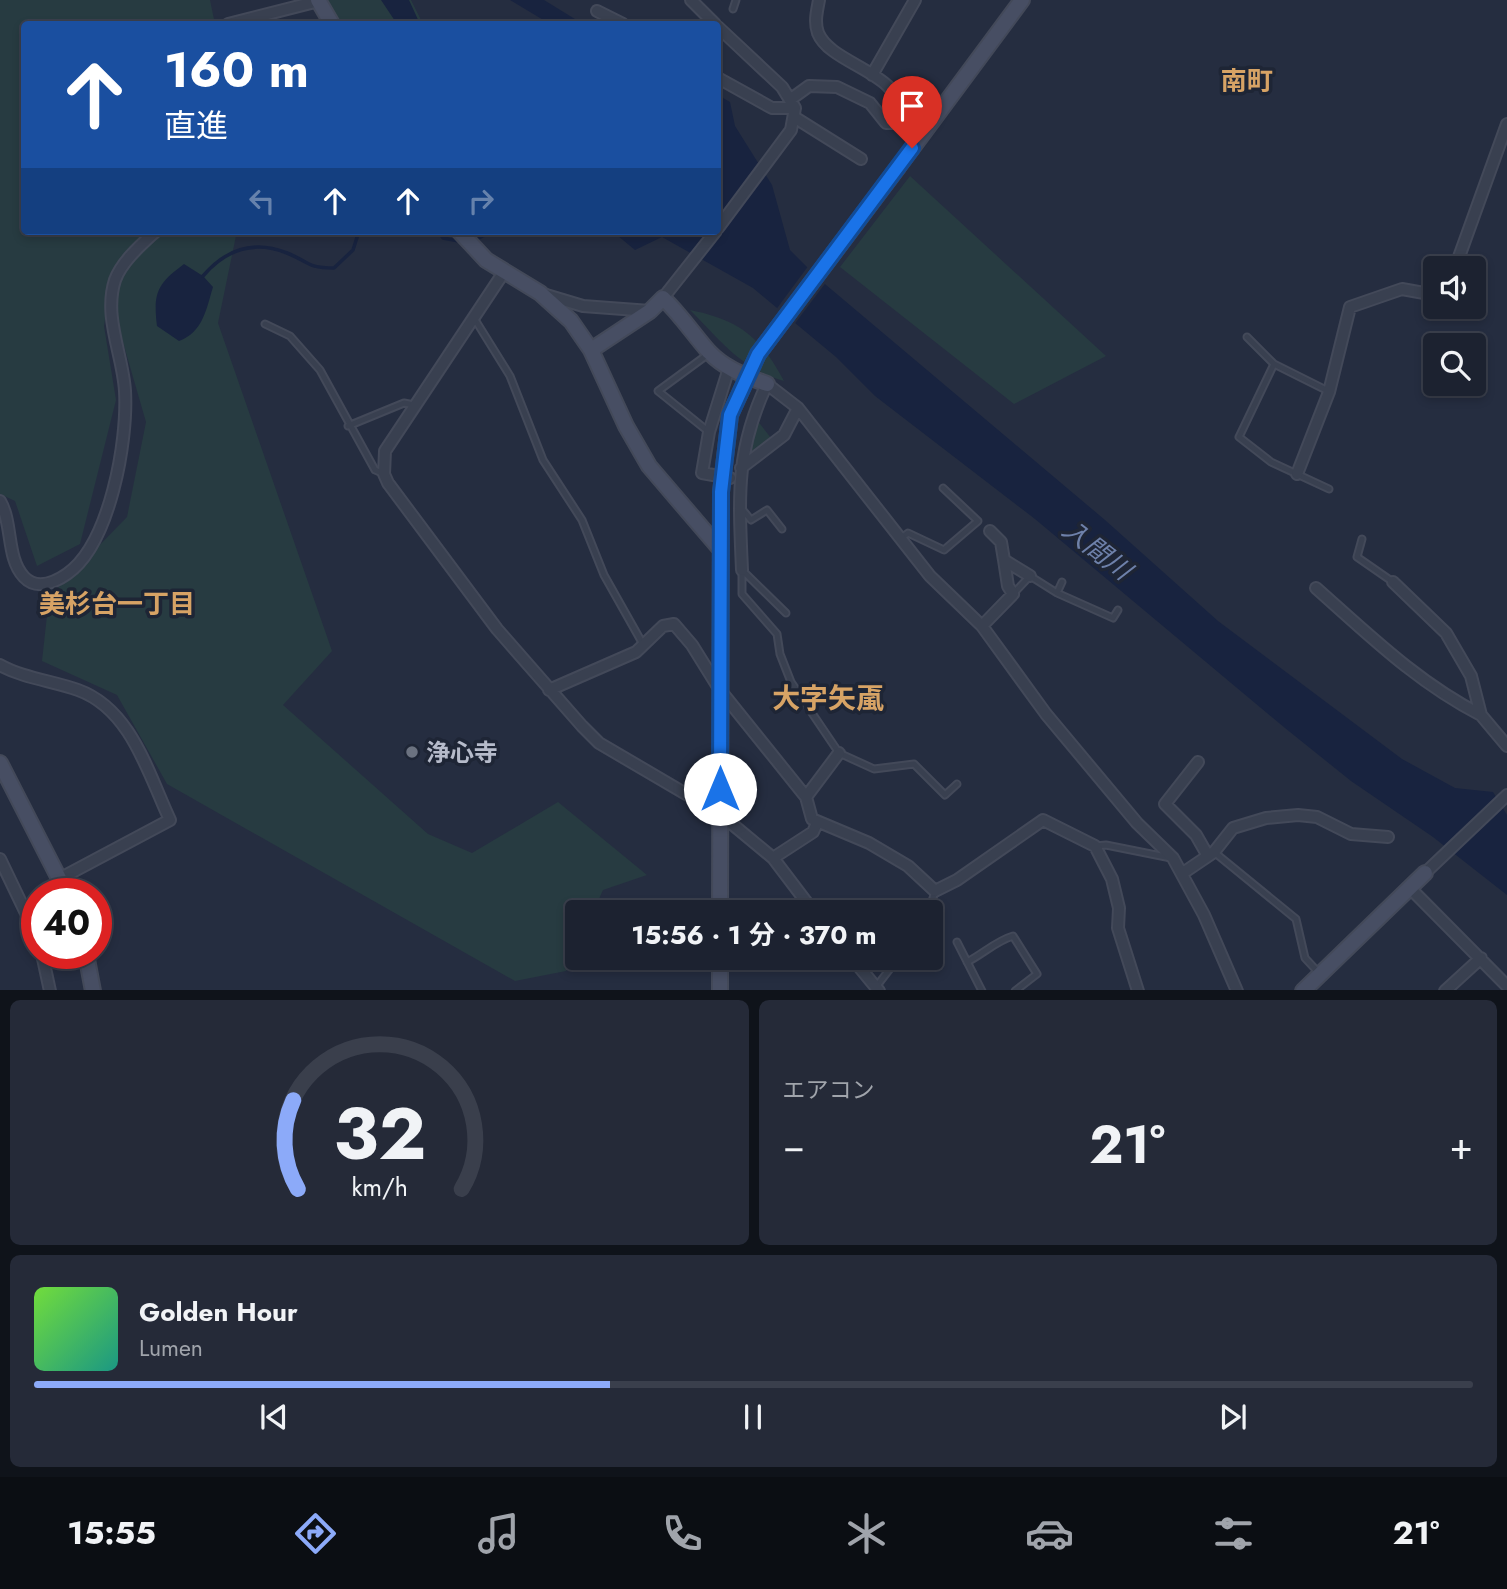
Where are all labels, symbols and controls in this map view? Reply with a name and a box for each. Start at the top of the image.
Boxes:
text: 160 m [164,35,309,105]
icon: ahead [49,49,140,140]
district label: 南町 [1221,62,1273,100]
pin [882,76,942,148]
icon: arrive [893,87,931,125]
text: 直進 [164,103,228,149]
icon: left [243,182,281,220]
icon: ahead [316,182,354,220]
icon: ahead [389,182,427,220]
icon: right [462,182,500,220]
map controls [1423,256,1486,396]
button: sound [1423,256,1486,319]
button: search [1423,333,1486,396]
water label: 入間川 [1055,511,1142,591]
district label: 美杉台一丁目 [39,585,195,623]
district label: 大字矢颪 [772,678,884,719]
place label: 浄心寺 [426,735,498,770]
marker: 浄心寺 [404,744,420,760]
position arrow [683,752,757,826]
speed limit sign: 40 [21,878,112,969]
text: 15:56 · 1 分 · 370 m [631,916,877,954]
text: エアコン [783,1073,875,1107]
text: 32 [333,1081,426,1186]
text: 21° [1089,1107,1165,1183]
text: − [783,1118,805,1173]
text: + [1450,1118,1473,1173]
text: km/h [351,1168,408,1204]
text: Golden Hour [139,1293,298,1331]
text: Lumen [139,1331,203,1365]
icon: previous [255,1398,293,1436]
icon: pause [734,1398,772,1436]
icon: next [1214,1398,1252,1436]
icon: directions [291,1509,340,1558]
icon: music [474,1509,523,1558]
icon: phone [658,1509,707,1558]
icon: climate [842,1509,891,1558]
icon: car [1025,1509,1074,1558]
icon: filters [1209,1509,1258,1558]
text: 15:55 [67,1510,156,1556]
text: 21° [1393,1510,1440,1556]

